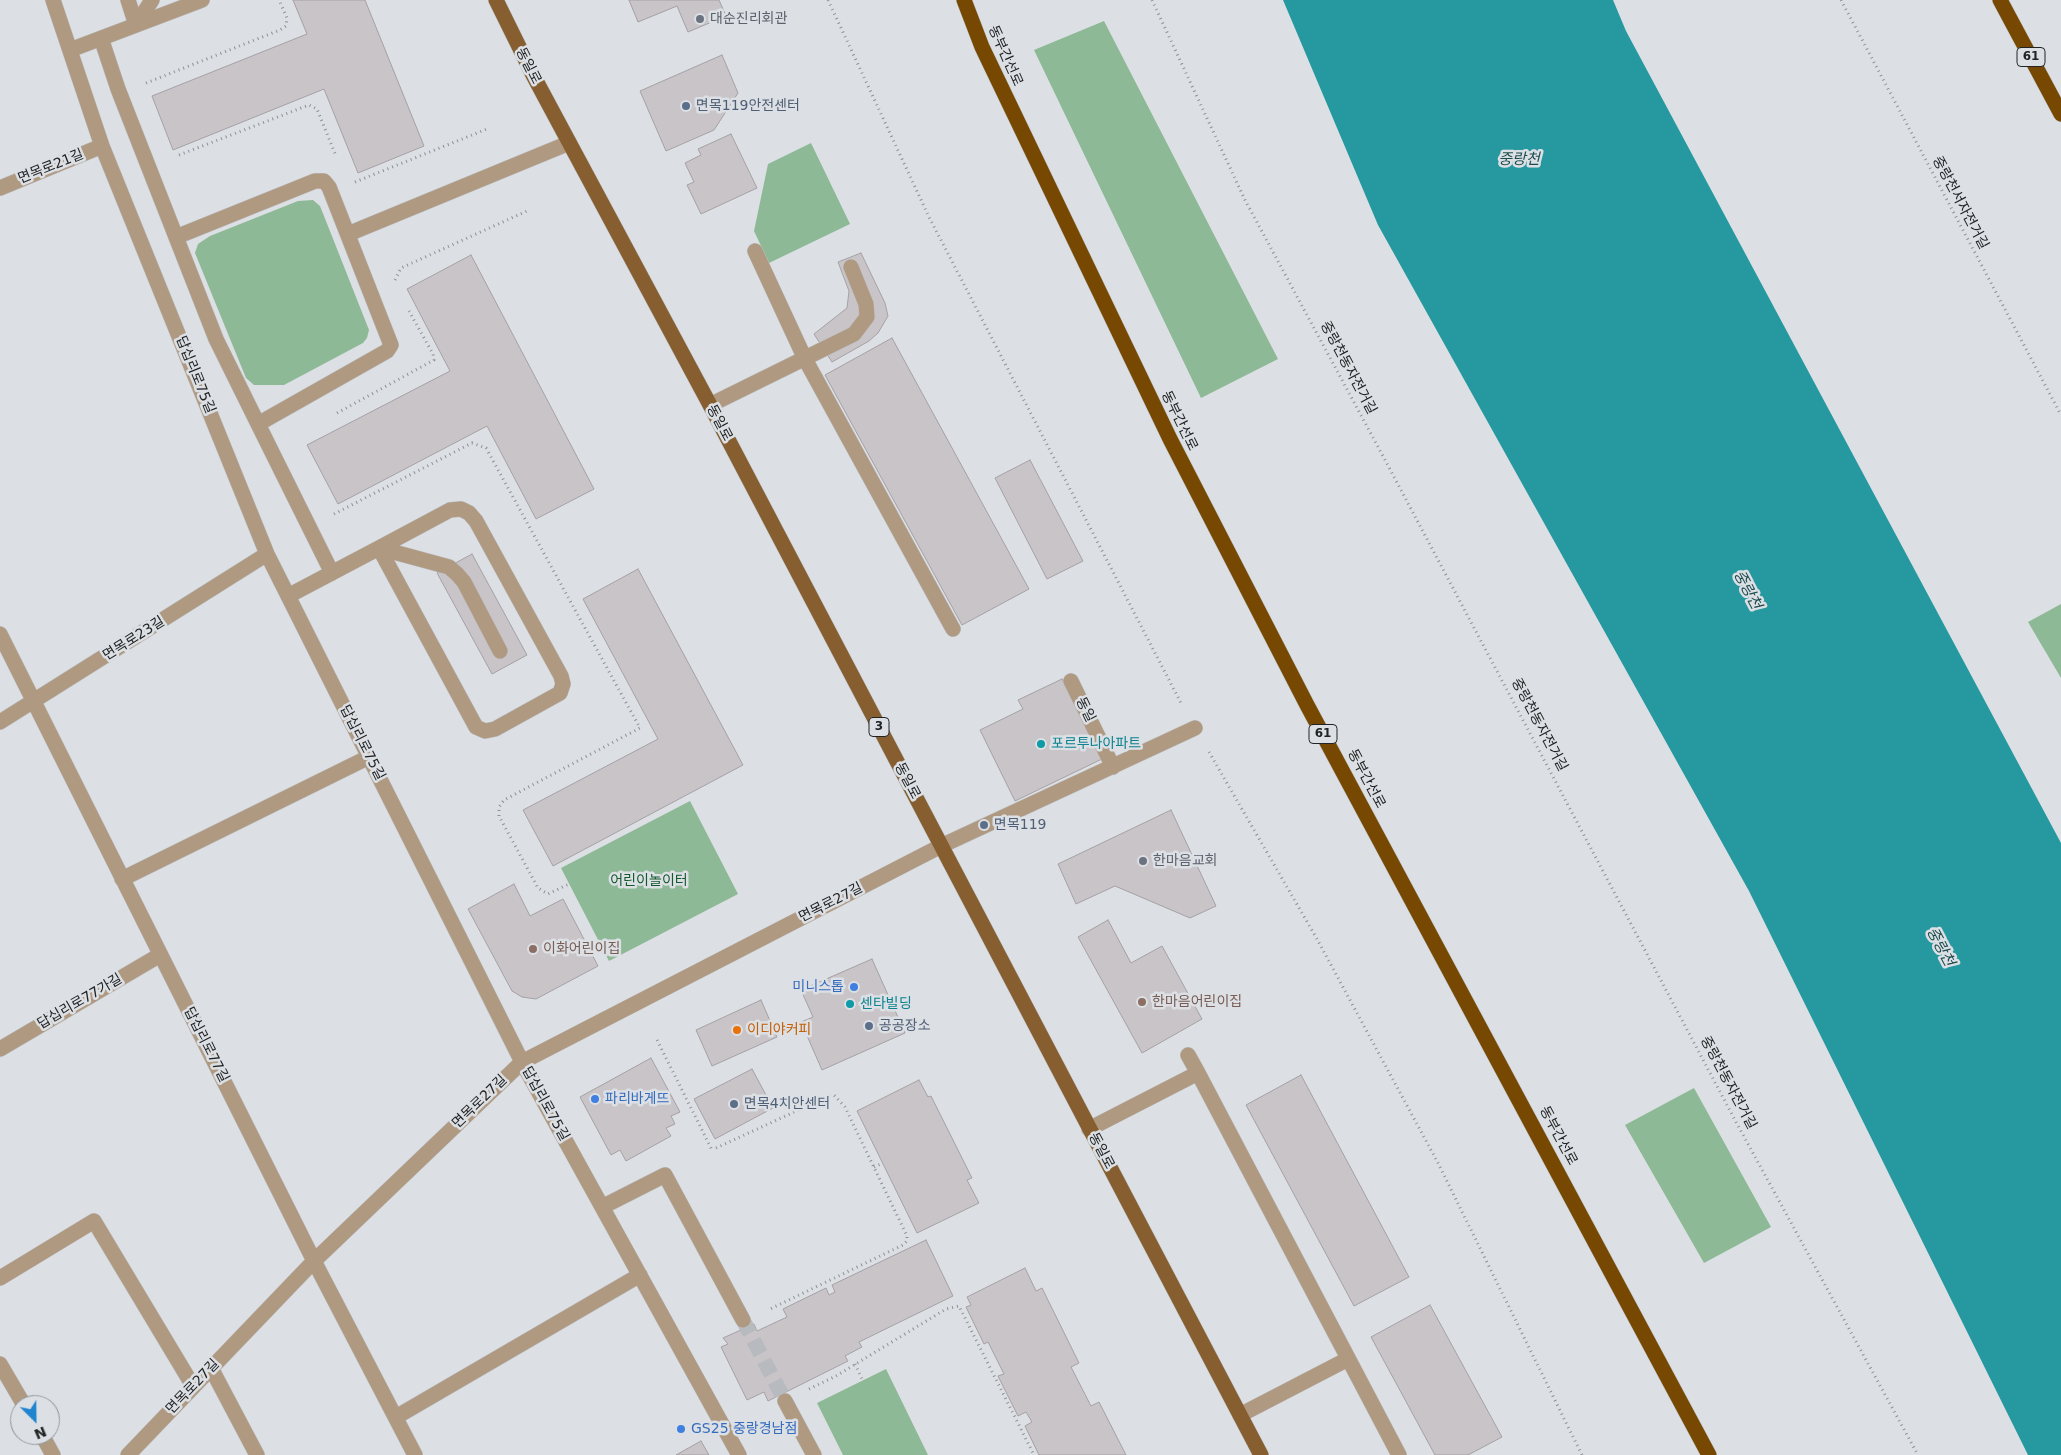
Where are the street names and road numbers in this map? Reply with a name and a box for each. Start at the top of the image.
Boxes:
street label: 동부간선로 [984,23,1026,89]
street label: 동일로 [512,45,544,87]
road number: 61 [2017,48,2045,66]
street label: 면목로21길 [16,146,86,188]
street label: 중랑천서자전거길 [1928,154,1992,252]
street label: 중랑천동자전거길 [1316,319,1380,417]
street label: 답십리로75길 [172,334,218,416]
street label: 동부간선로 [1157,388,1201,454]
street label: 동일로 [703,402,735,444]
street label: 면목로23길 [100,614,168,664]
street label: 중랑천동자전거길 [1507,676,1571,774]
street label: 동일 [1072,695,1098,725]
street label: 답십리로75길 [336,703,388,783]
road number: 3 [869,718,889,736]
road number: 61 [1309,724,1337,744]
street label: 동부간선로 [1343,747,1389,811]
street label: 동일로 [891,760,923,802]
street label: 면목로27길 [796,880,866,926]
street label: 답십리로77가길 [35,971,125,1033]
street label: 답십리로77길 [180,1005,232,1085]
street label: 중랑천동자전거길 [1696,1034,1760,1132]
street label: 답십리로75길 [518,1064,572,1144]
street label: 면목로27길 [449,1072,511,1132]
street label: 동부간선로 [1535,1104,1581,1168]
street label: 동일로 [1085,1130,1117,1172]
street label: 면목로27길 [163,1356,223,1418]

